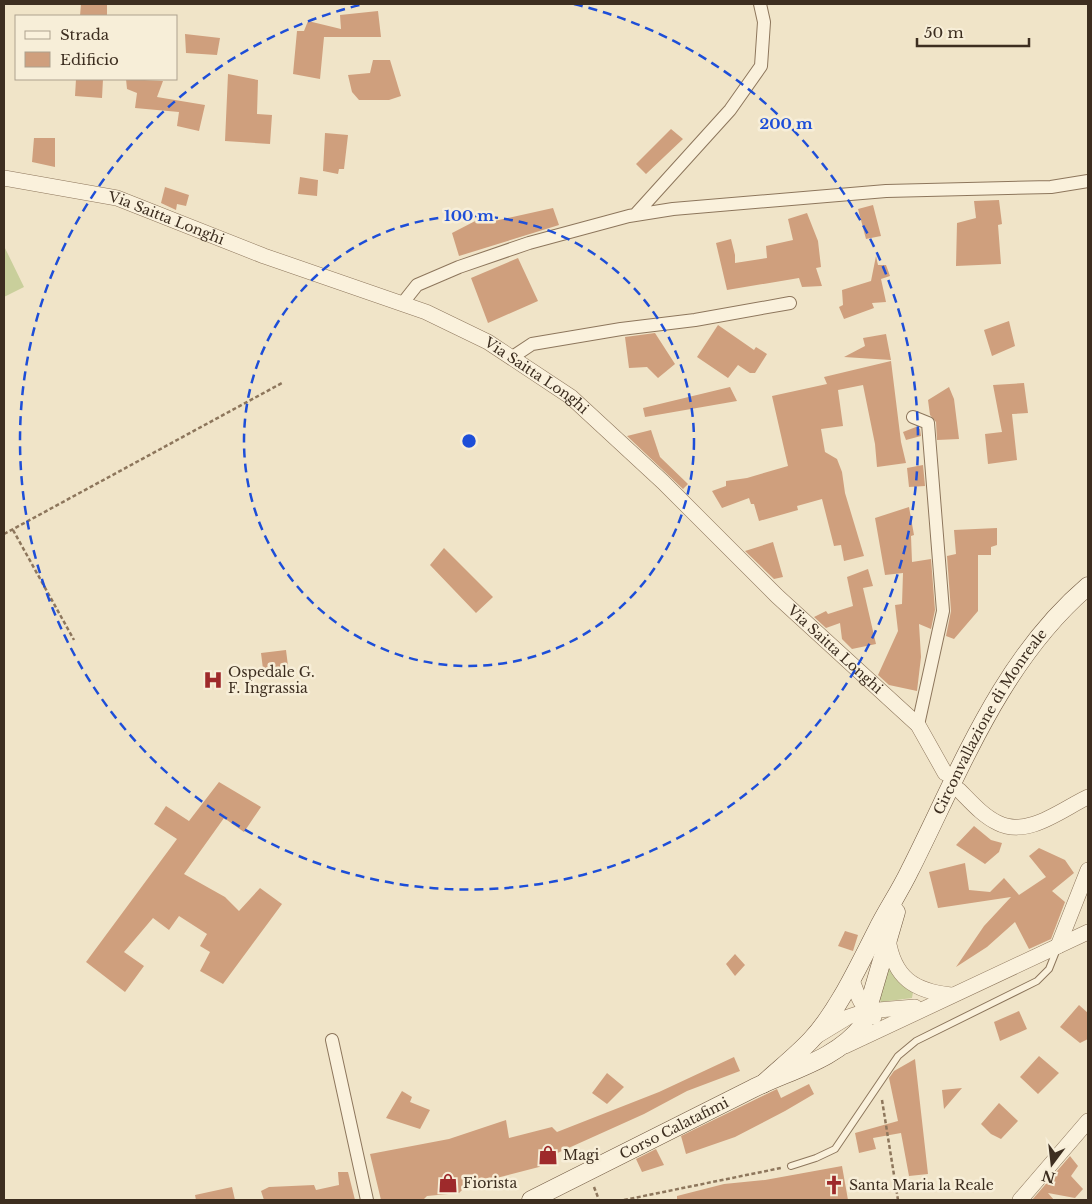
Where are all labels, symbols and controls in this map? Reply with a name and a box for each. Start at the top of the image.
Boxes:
legend [15,15,178,80]
scale bar [917,15,1030,47]
text: 50 m [924,23,964,42]
text: Strada [60,25,110,44]
text: Edificio [60,50,119,69]
text: 200 m [760,114,813,133]
street label: Via Saitta Longhi [106,188,227,249]
text: 100 m [444,206,494,225]
street label: Via Saitta Longhi [480,333,593,418]
centre of rings [460,432,478,450]
street label: Via Saitta Longhi [783,600,887,698]
street label: Circonvallazione di Monreale [929,625,1051,818]
place label: Ospedale G. F. Ingrassia [228,663,315,697]
hospital icon: Ospedale G. F. Ingrassia [202,669,224,691]
street label: Corso Calatafimi [616,1093,732,1163]
north arrow [1027,1139,1077,1189]
shop icon: Magi [537,1144,559,1166]
place label: Magi [563,1146,599,1164]
text: N [1040,1166,1057,1187]
shop icon: Fiorista [437,1172,459,1194]
place label: Fiorista [463,1174,517,1192]
church icon: Santa Maria la Reale [823,1174,845,1196]
place label: Santa Maria la Reale [849,1176,994,1194]

